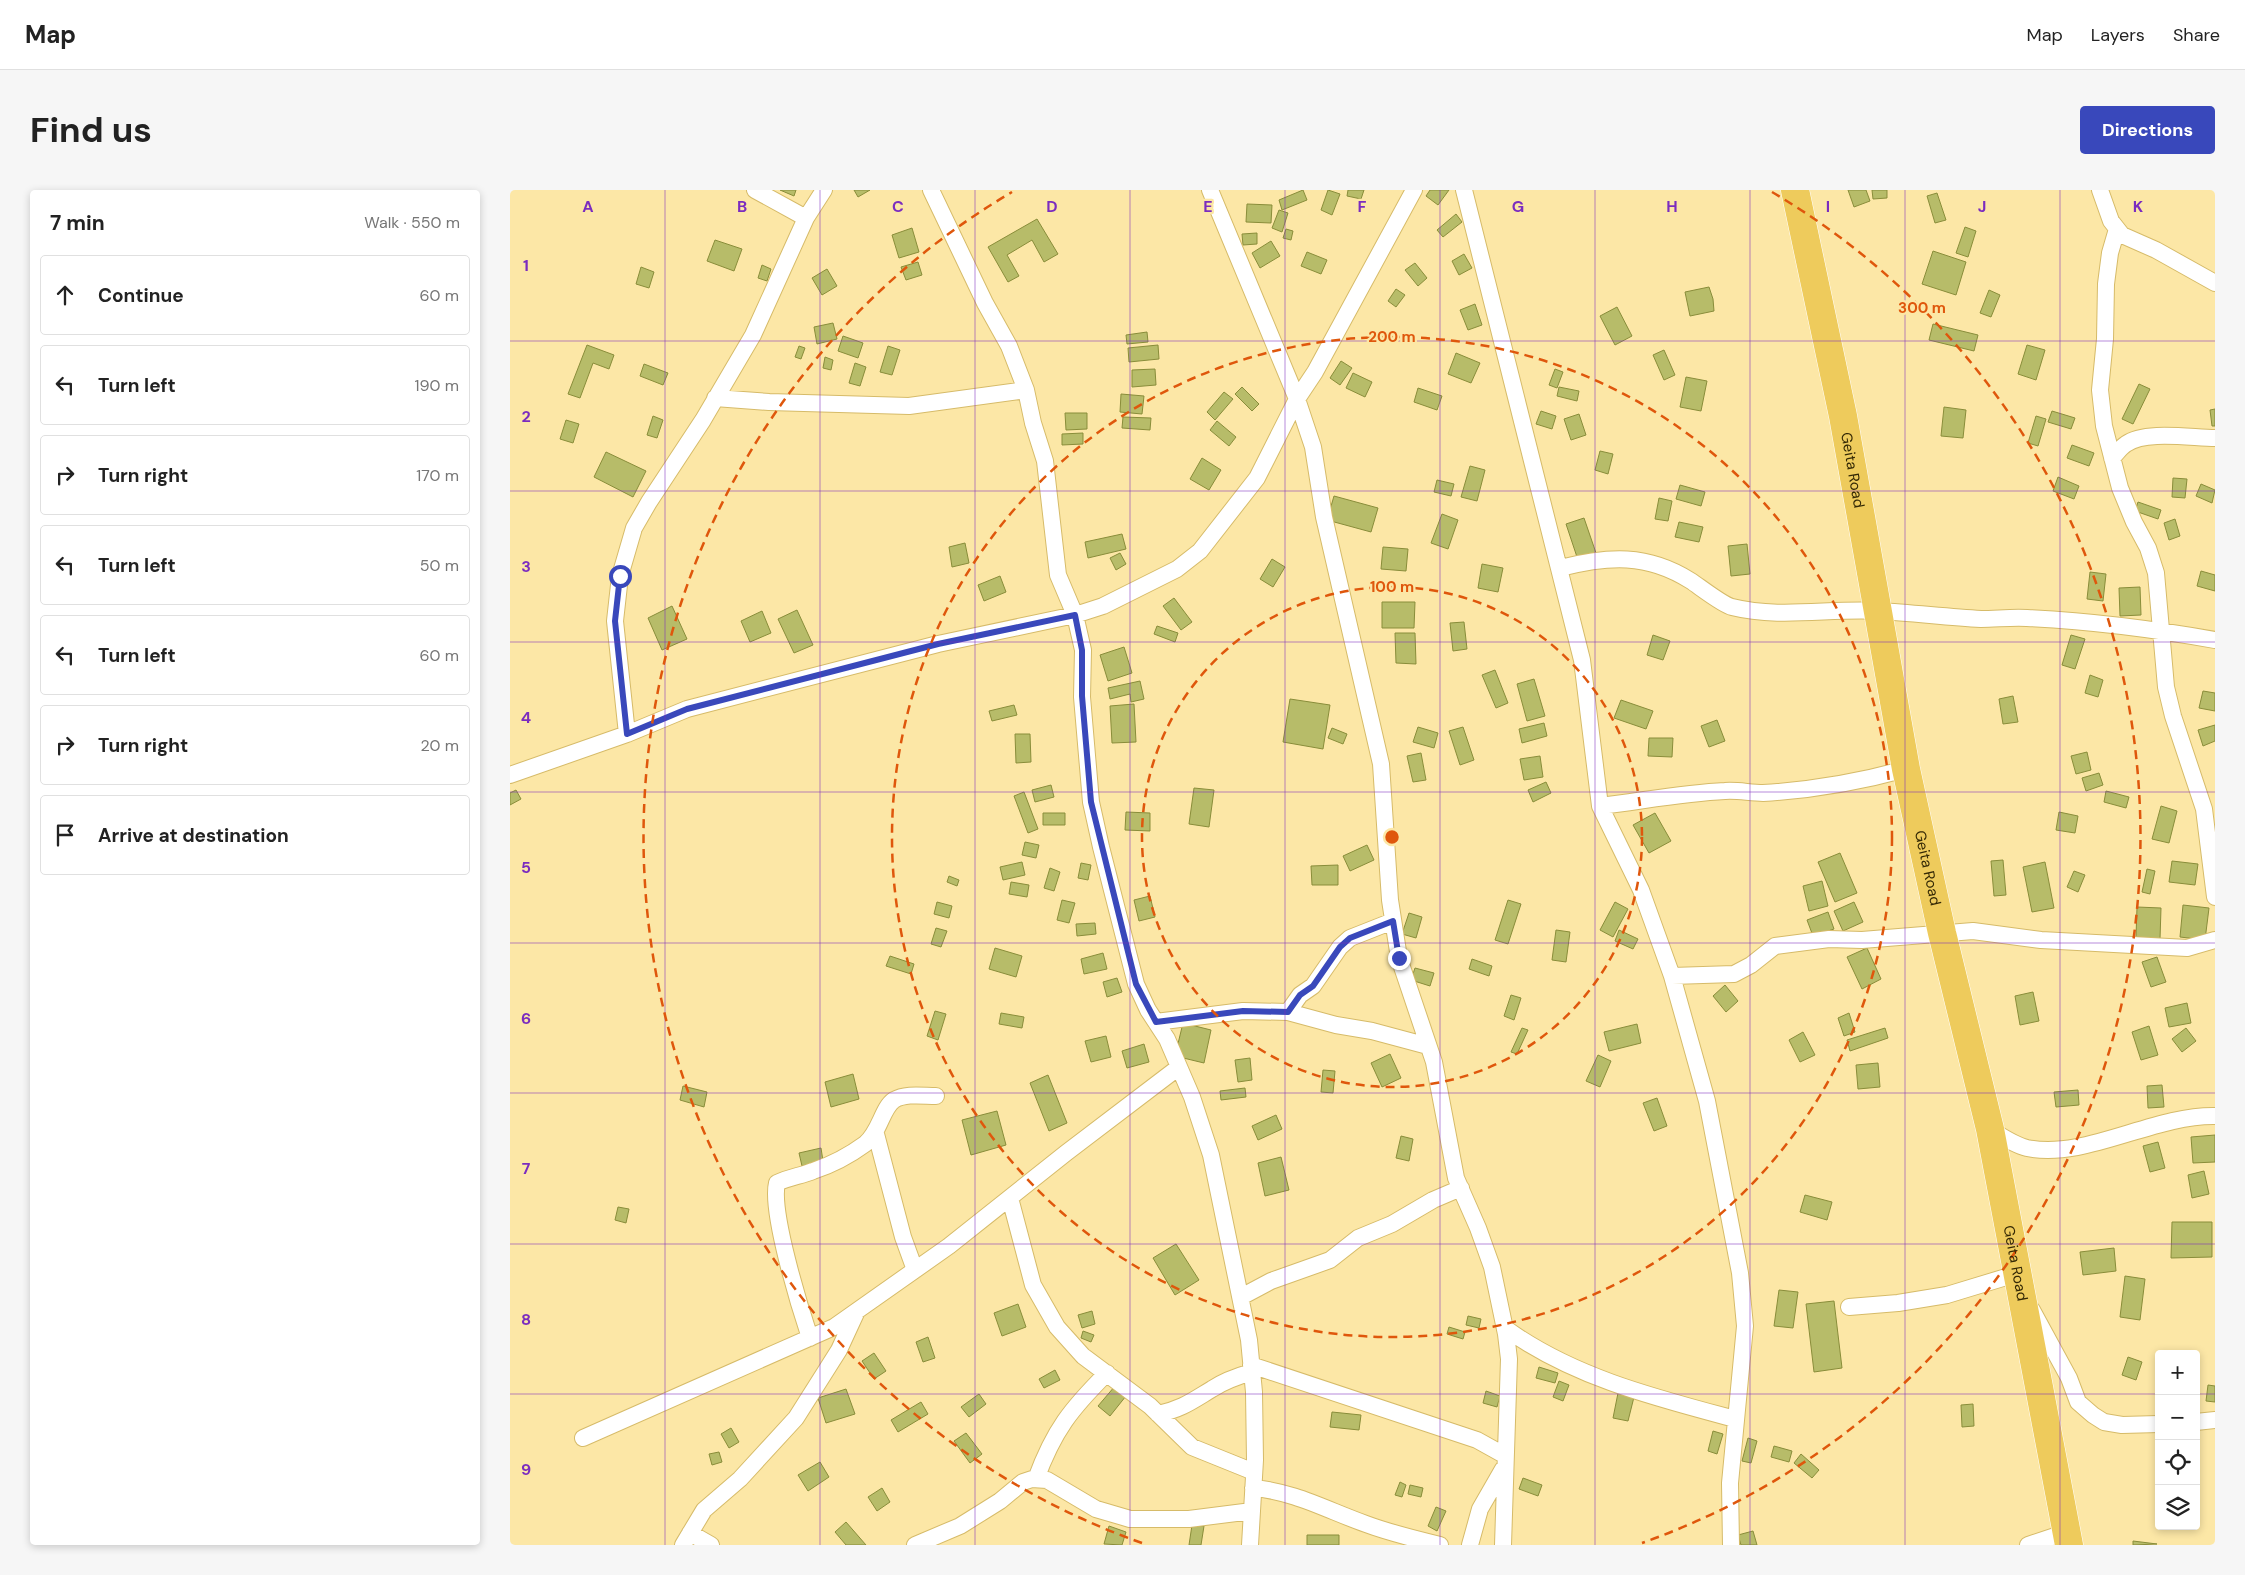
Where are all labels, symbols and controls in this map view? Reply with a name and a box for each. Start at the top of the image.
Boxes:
text: Map [25,19,76,50]
text: Map [2027,23,2063,47]
text: Layers [2091,23,2145,47]
text: Share [2173,23,2220,47]
button: Directions [2080,106,2215,154]
text: Find us [30,107,152,153]
text: A [582,196,594,217]
text: B [737,196,747,217]
text: C [892,196,904,217]
text: D [1046,196,1058,217]
text: E [1203,196,1213,217]
text: F [1358,196,1367,217]
text: G [1512,196,1524,217]
text: H [1666,196,1678,217]
text: I [1826,196,1830,217]
text: J [1978,196,1986,217]
text: K [2133,196,2144,217]
text: 7 min [50,209,105,237]
text: Walk · 550 m [364,212,460,233]
text: 1 [523,255,529,276]
icon: ahead [51,281,79,309]
text: Continue [98,283,184,308]
text: 60 m [419,285,459,306]
text: 300 m [1898,298,1946,318]
text: 200 m [1368,327,1416,347]
icon: left [51,371,79,399]
text: Turn left [98,373,176,398]
text: 190 m [415,375,459,396]
text: 2 [521,406,531,427]
street label: Geita Road [1836,431,1869,510]
icon: right [51,461,79,489]
text: Turn right [98,463,188,488]
text: 170 m [416,465,459,486]
icon: left [51,551,79,579]
text: Turn left [98,553,176,578]
text: 50 m [420,555,459,576]
text: 3 [521,556,531,577]
route start [609,565,632,588]
text: 100 m [1370,577,1414,597]
icon: left [51,641,79,669]
text: Turn left [98,643,176,668]
text: 60 m [419,645,459,666]
text: 4 [521,707,531,728]
icon: right [51,731,79,759]
text: Turn right [98,733,188,758]
text: 20 m [420,735,459,756]
icon: arrive [51,821,79,849]
text: Arrive at destination [98,823,289,848]
centre of rings [1383,828,1401,846]
street label: Geita Road [1910,829,1946,908]
text: 5 [521,857,531,878]
route end [1388,947,1411,970]
text: 6 [521,1008,531,1029]
text: 7 [522,1158,531,1179]
street label: Geita Road [1999,1224,2032,1303]
text: 8 [521,1309,531,1330]
map controls [2155,1350,2200,1530]
button: + [2155,1350,2200,1395]
button: − [2155,1395,2200,1440]
button: locate [2155,1440,2200,1485]
text: 9 [521,1459,531,1480]
button: layers [2155,1485,2200,1530]

